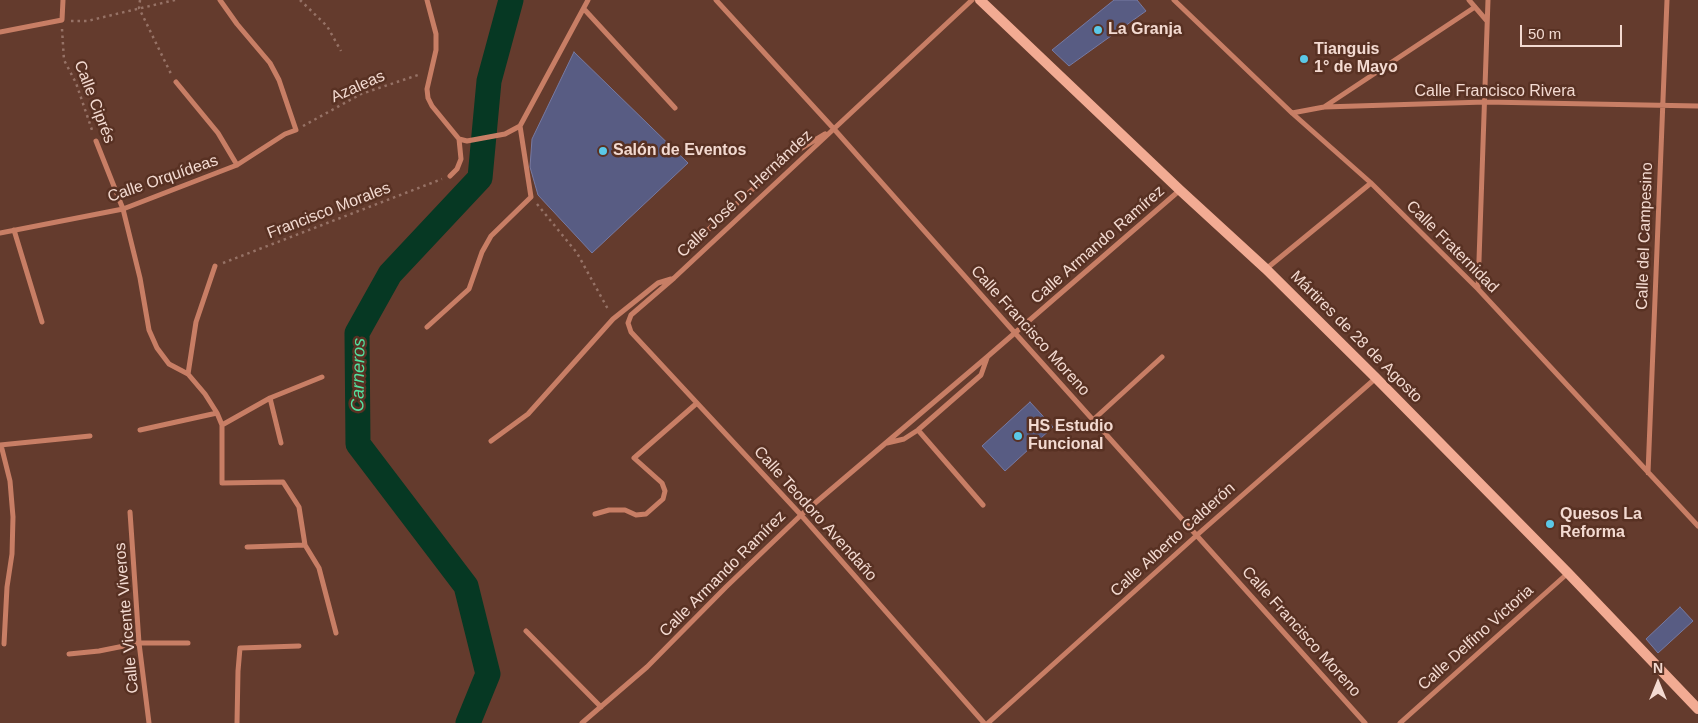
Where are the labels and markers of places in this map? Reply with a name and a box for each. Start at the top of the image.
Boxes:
place label: La Granja [1108,20,1182,40]
marker: La Granja [1092,24,1104,36]
place label: Tianguis 1° de Mayo [1314,40,1398,78]
marker: Tianguis 1° de Mayo [1298,53,1310,65]
place label: Salón de Eventos [613,141,746,161]
marker: Salón de Eventos [597,145,609,157]
place label: HS Estudio Funcional [1028,417,1113,455]
marker: HS Estudio Funcional [1012,430,1024,442]
place label: Quesos La Reforma [1560,505,1642,543]
marker: Quesos La Reforma [1544,518,1556,530]

